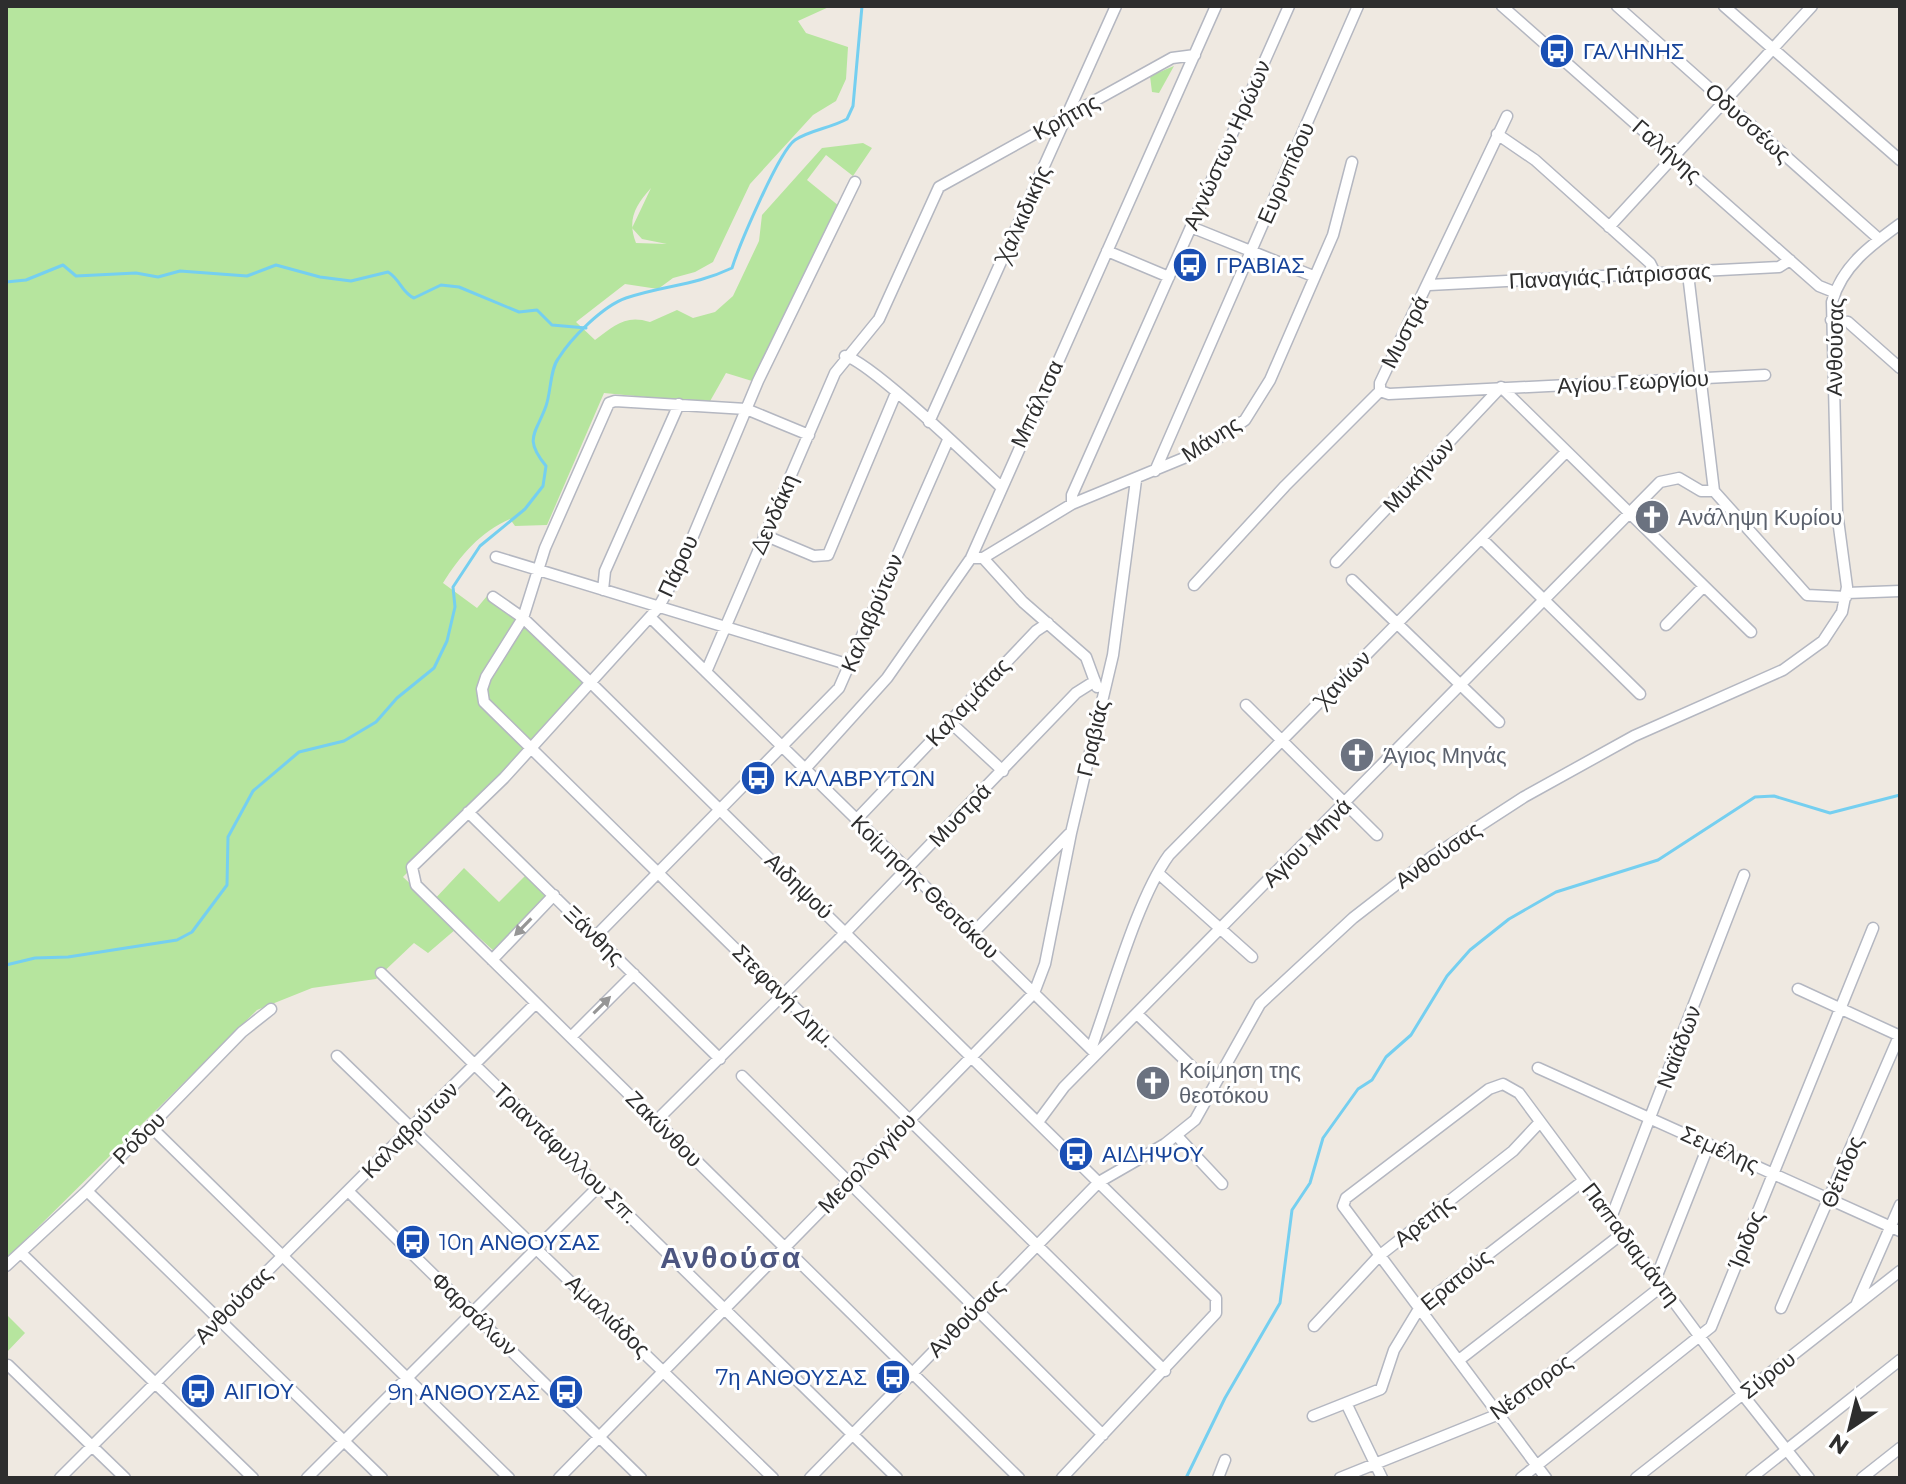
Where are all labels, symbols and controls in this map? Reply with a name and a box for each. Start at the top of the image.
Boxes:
bus stop icon: ΓΑΛΗΝΗΣ [1538,32,1576,70]
place label: ΓΑΛΗΝΗΣ [1583,38,1684,65]
street label: Αγνώστων Ηρώων [1177,56,1277,234]
street label: Οδυσσέως [1700,77,1796,169]
street label: Κρήτης [1028,88,1104,146]
street label: Γαλήνης [1627,114,1707,188]
street label: Ευρυπίδου [1252,118,1320,228]
street label: Χαλκιδικής [988,161,1056,270]
bus stop icon: ΓΡΑΒΙΑΣ [1171,246,1209,284]
place label: ΓΡΑΒΙΑΣ [1216,252,1305,279]
street label: Παναγιάς Γιάτρισσας [1508,257,1712,295]
street label: Μυστρά [1375,291,1435,373]
street label: Ανθούσας [1821,297,1849,397]
street label: Μπάλτσα [1005,356,1069,452]
street label: Αγίου Γεωργίου [1556,365,1710,399]
street label: Μάνης [1176,410,1246,468]
street label: Μυκήνων [1377,432,1461,518]
street label: Δενδάκη [744,470,804,558]
church icon: Ανάληψη Κυρίου [1633,498,1671,536]
place label: Ανάληψη Κυρίου [1678,504,1842,531]
street label: Πάρου [652,531,704,601]
street label: Καλαβρύτων [835,550,909,676]
street label: Χανίων [1307,645,1377,715]
street label: Καλαμάτας [920,652,1016,752]
street label: Γραβιάς [1071,697,1115,779]
church icon: Άγιος Μηνάς [1338,736,1376,774]
place label: Άγιος Μηνάς [1383,742,1507,769]
bus stop icon: ΚΑΛΑΒΡΥΤΩΝ [739,759,777,797]
place label: ΚΑΛΑΒΡΥΤΩΝ [784,765,935,792]
street label: Μυστρά [923,777,997,852]
street label: Αγίου Μηνά [1257,793,1357,893]
street label: Κοίμησης Θεοτόκου [845,809,1005,965]
street label: Ανθούσας [1390,816,1486,894]
street label: Αιδηψού [759,847,839,925]
street label: Ξάνθης [558,900,630,970]
one-way arrow [514,918,532,937]
street label: Στεφανή Δημ. [727,939,841,1053]
one-way arrow [593,996,611,1015]
street label: Ναϊάδων [1651,1002,1707,1092]
place label: Κοίμηση της θεοτόκου [1179,1057,1301,1109]
church icon: Κοίμηση της θεοτόκου [1134,1064,1172,1102]
street label: Καλαβρύτων [356,1076,464,1184]
street label: Τριαντάφυλλου Σπ. [487,1077,643,1229]
street label: Ζακύνθου [620,1085,708,1173]
street label: Ρόδου [107,1106,171,1170]
street label: Μεσολογγίου [812,1107,922,1219]
street label: Σεμέλης [1677,1120,1763,1178]
street label: Θέτιδος [1815,1132,1869,1212]
bus stop icon: ΑΙΔΗΨΟΥ [1057,1135,1095,1173]
place label: ΑΙΔΗΨΟΥ [1102,1141,1204,1168]
street label: Παπαδιαμάντη [1576,1177,1686,1311]
street label: Αρετής [1389,1189,1459,1253]
street label: Ίριδος [1722,1207,1770,1274]
bus stop icon: 10η ΑΝΘΟΥΣΑΣ [394,1223,432,1261]
place label: 10η ΑΝΘΟΥΣΑΣ [439,1229,600,1256]
district label: Ανθούσα [660,1239,802,1276]
street label: Ερατούς [1415,1243,1497,1317]
street label: Ανθούσας [189,1261,277,1349]
street label: Φαρσάλων [425,1266,523,1362]
street label: Αμαλιάδος [560,1269,656,1363]
street label: Ανθούσας [922,1273,1010,1363]
street label: Σύρου [1735,1345,1801,1405]
street label: Νέστορος [1485,1348,1577,1426]
bus stop icon: 7η ΑΝΘΟΥΣΑΣ [874,1358,912,1396]
place label: 7η ΑΝΘΟΥΣΑΣ [715,1364,867,1391]
bus stop icon: ΑΙΓΙΟΥ [179,1372,217,1410]
bus stop icon: 9η ΑΝΘΟΥΣΑΣ [547,1373,585,1411]
place label: ΑΙΓΙΟΥ [224,1378,294,1405]
place label: 9η ΑΝΘΟΥΣΑΣ [388,1379,540,1406]
north arrow [1810,1388,1890,1468]
text: N [1824,1428,1854,1460]

